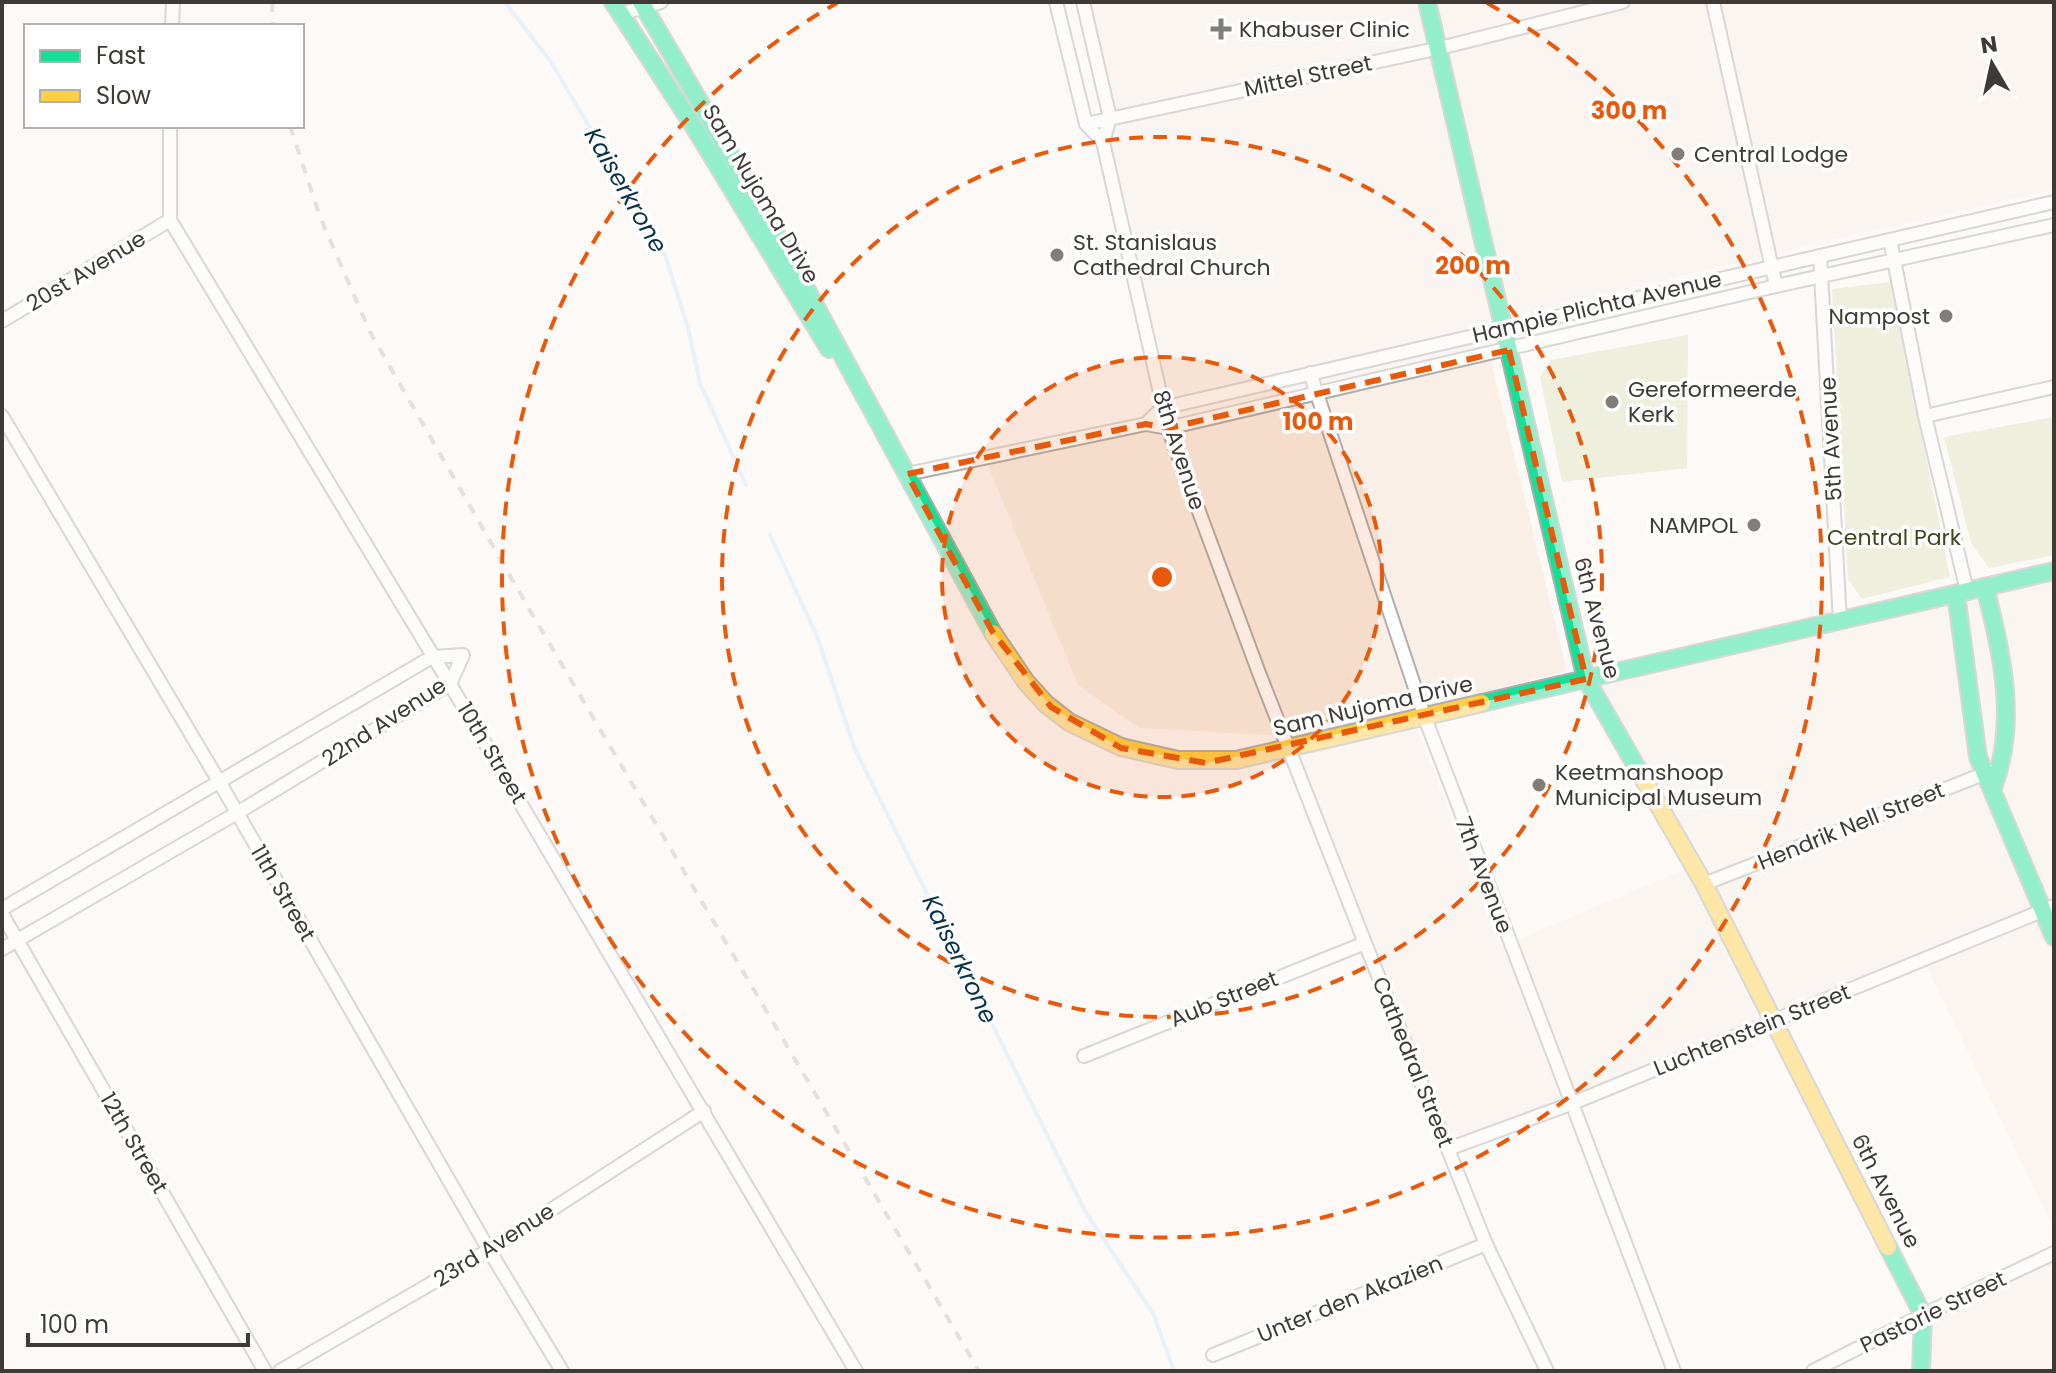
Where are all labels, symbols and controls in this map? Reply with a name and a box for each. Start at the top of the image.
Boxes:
place label: Khabuser Clinic [1239,14,1410,45]
marker: Khabuser Clinic [1210,18,1232,40]
legend [24,24,304,128]
north arrow [1952,24,2032,104]
text: N [1978,28,2000,61]
text: Fast [96,39,146,72]
street label: Mittel Street [1241,47,1375,105]
text: Slow [96,79,151,112]
text: 300 m [1591,94,1667,127]
street label: Sam Nujoma Drive [695,99,827,289]
water label: Kaiserkrone [577,121,675,259]
place label: Central Lodge [1694,139,1848,170]
marker: Central Lodge [1669,145,1687,163]
street label: 20st Avenue [20,223,152,319]
place label: St. Stanislaus Cathedral Church [1073,227,1271,283]
marker: St. Stanislaus Cathedral Church [1048,246,1066,264]
text: 200 m [1435,249,1511,282]
street label: Hampie Plichta Avenue [1469,263,1725,351]
place label: Nampost [1829,301,1930,332]
marker: Nampost [1937,307,1955,325]
place label: Gereformeerde Kerk [1628,374,1797,430]
street label: 5th Avenue [1812,376,1850,502]
street label: 8th Avenue [1145,386,1213,514]
marker: Gereformeerde Kerk [1603,393,1621,411]
text: 100 m [1283,405,1353,438]
place label: NAMPOL [1649,510,1738,541]
marker: NAMPOL [1745,516,1763,534]
park label: Central Park [1827,522,1962,553]
street label: 6th Avenue [1566,554,1628,682]
centre of rings [1148,563,1176,591]
street label: Sam Nujoma Drive [1270,668,1476,744]
street label: 22nd Avenue [316,670,452,774]
street label: 10th Street [450,696,534,810]
place label: Keetmanshoop Municipal Museum [1555,757,1762,813]
street label: Hendrik Nell Street [1753,774,1949,878]
marker: Keetmanshoop Municipal Museum [1530,776,1548,794]
street label: 7th Avenue [1448,812,1520,938]
street label: 11th Street [243,839,323,947]
water label: Kaiserkrone [915,889,1006,1029]
street label: Aub Street [1165,963,1283,1035]
street label: Cathedral Street [1365,972,1461,1152]
street label: Luchtenstein Street [1649,976,1855,1084]
street label: 12th Street [93,1087,175,1199]
street label: 6th Avenue [1844,1128,1928,1254]
street label: 23rd Avenue [428,1196,560,1294]
street label: Unter den Akazien [1253,1248,1447,1350]
street label: Pastorie Street [1855,1263,2011,1361]
scale bar [28,1297,248,1347]
text: 100 m [40,1308,109,1341]

